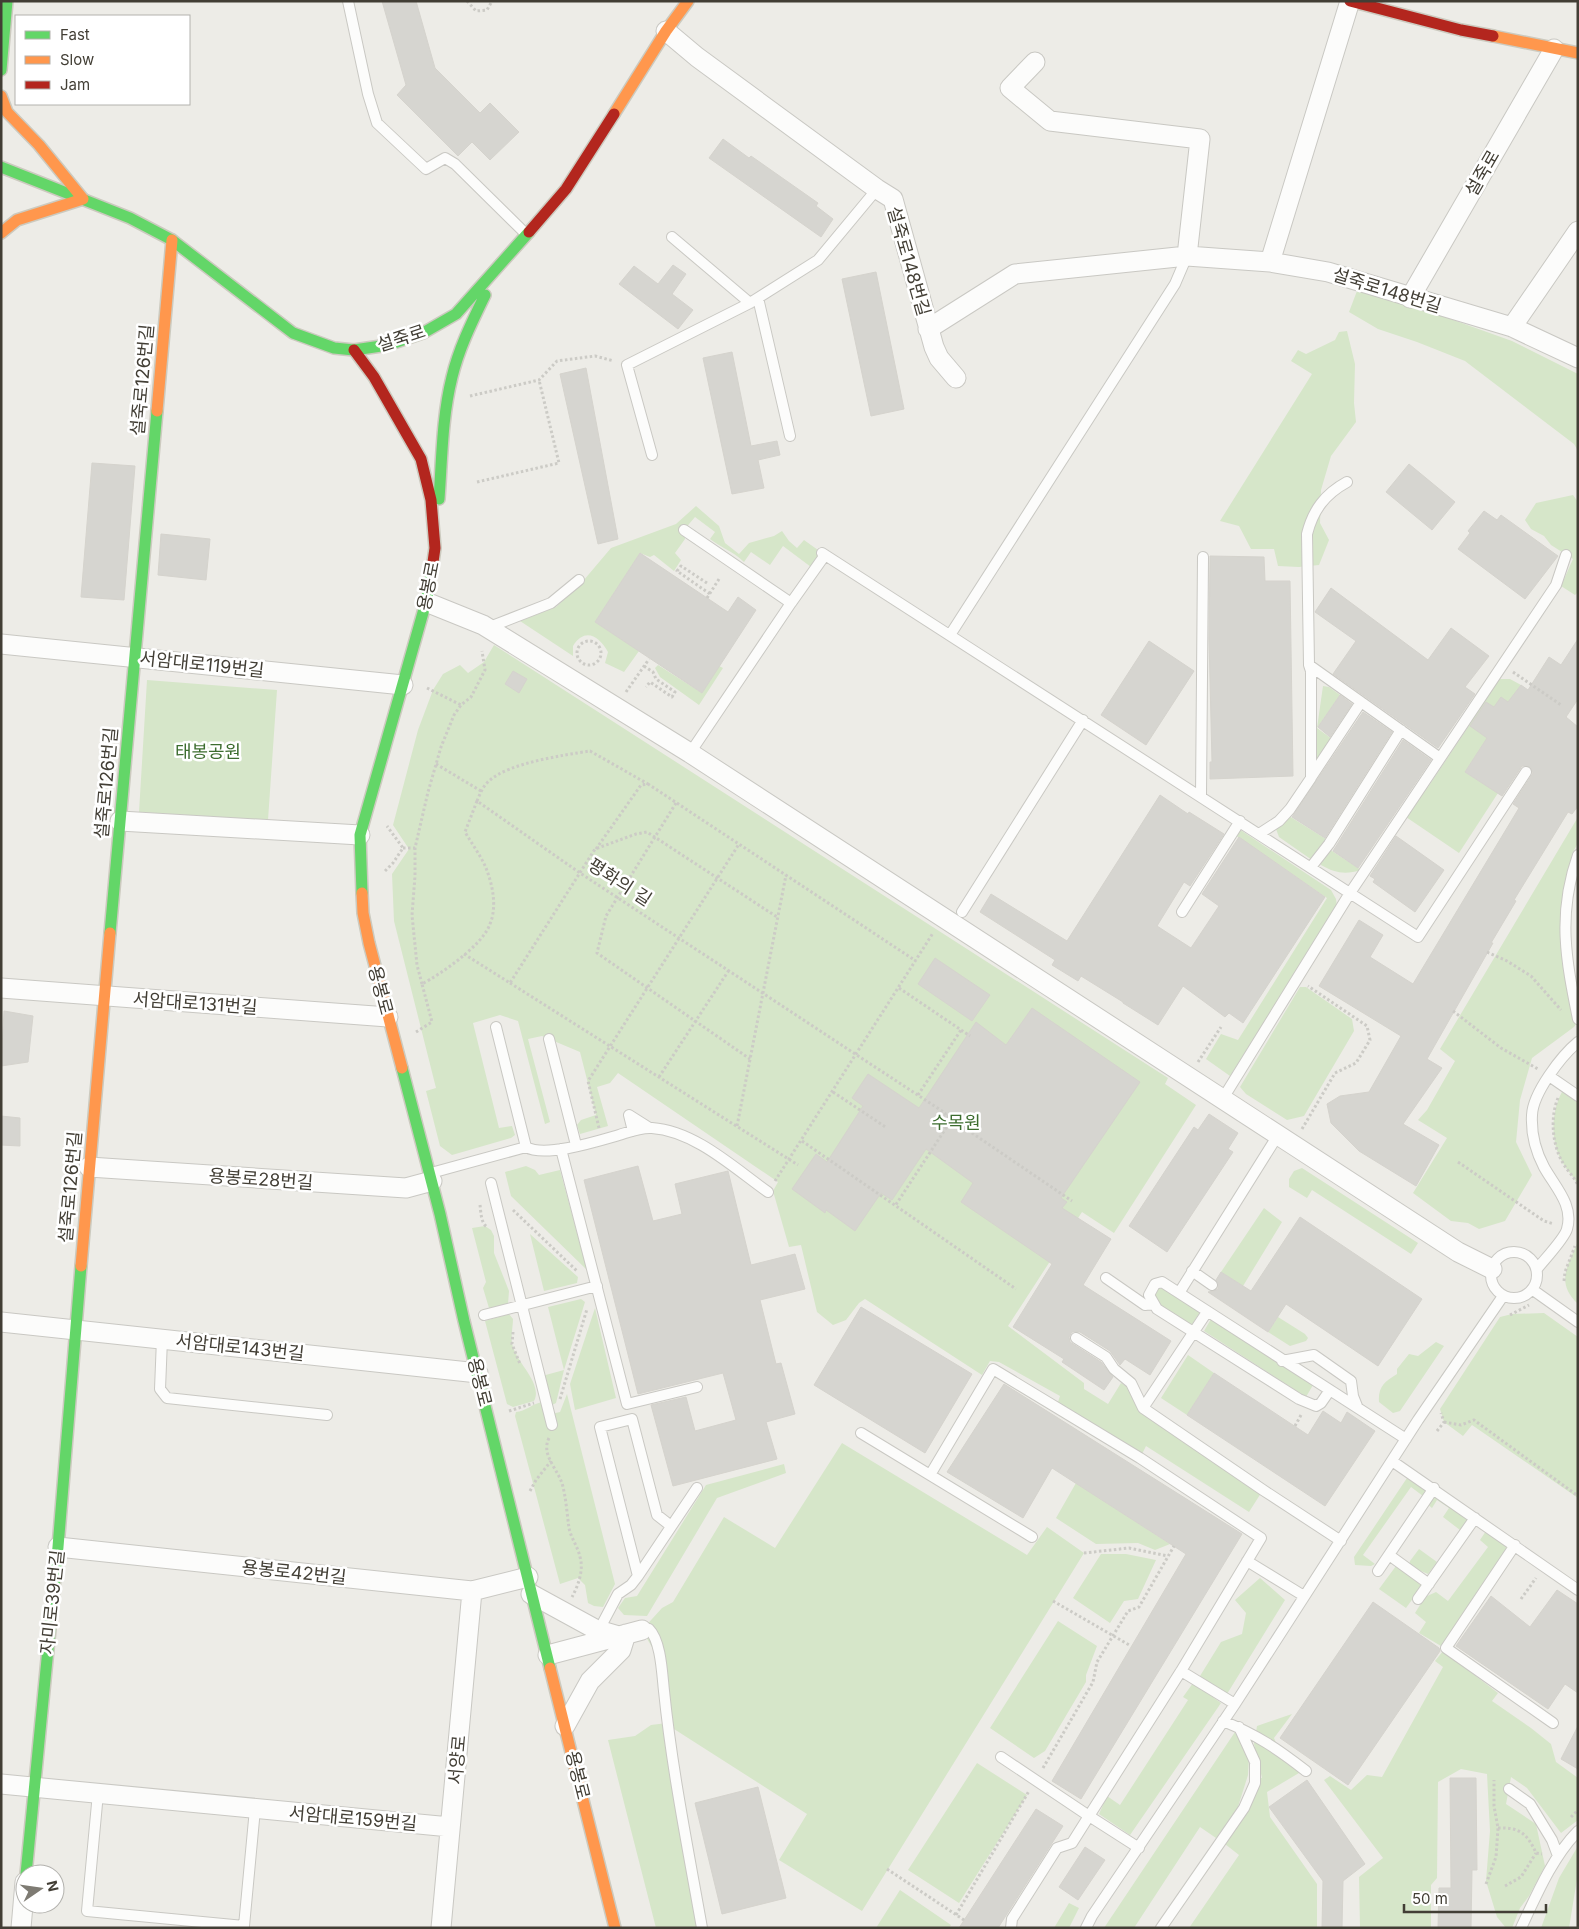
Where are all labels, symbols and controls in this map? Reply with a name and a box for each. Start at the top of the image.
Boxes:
legend [15,15,190,105]
text: Fast [60,25,90,44]
text: Slow [60,50,94,69]
text: Jam [60,75,90,94]
street label: 설죽로 [1460,146,1504,200]
street label: 설죽로148번길 [883,204,935,318]
street label: 설죽로148번길 [1330,263,1444,317]
street label: 설죽로 [374,320,428,356]
street label: 설죽로126번길 [127,323,157,437]
street label: 용봉로 [413,560,443,612]
street label: 서암대로119번길 [139,647,265,681]
street label: 설죽로126번길 [91,726,121,840]
park label: 태봉공원 [175,741,241,762]
street label: 평화의 길 [584,854,656,910]
street label: 용봉로 [364,963,398,1017]
street label: 서암대로131번길 [132,988,258,1018]
park label: 수목원 [931,1112,981,1133]
street label: 설죽로126번길 [55,1130,85,1244]
street label: 용봉로28번길 [208,1165,314,1193]
street label: 서암대로143번길 [175,1330,305,1364]
street label: 용봉로 [464,1355,496,1409]
street label: 자미로39번길 [36,1549,68,1655]
street label: 용봉로42번길 [240,1556,348,1588]
street label: 서양로 [444,1734,470,1786]
street label: 용봉로 [562,1748,594,1802]
street label: 서암대로159번길 [288,1802,418,1834]
north arrow [15,1864,65,1914]
text: N [44,1879,63,1893]
scale bar [1404,1882,1546,1914]
text: 50 m [1412,1889,1448,1908]

